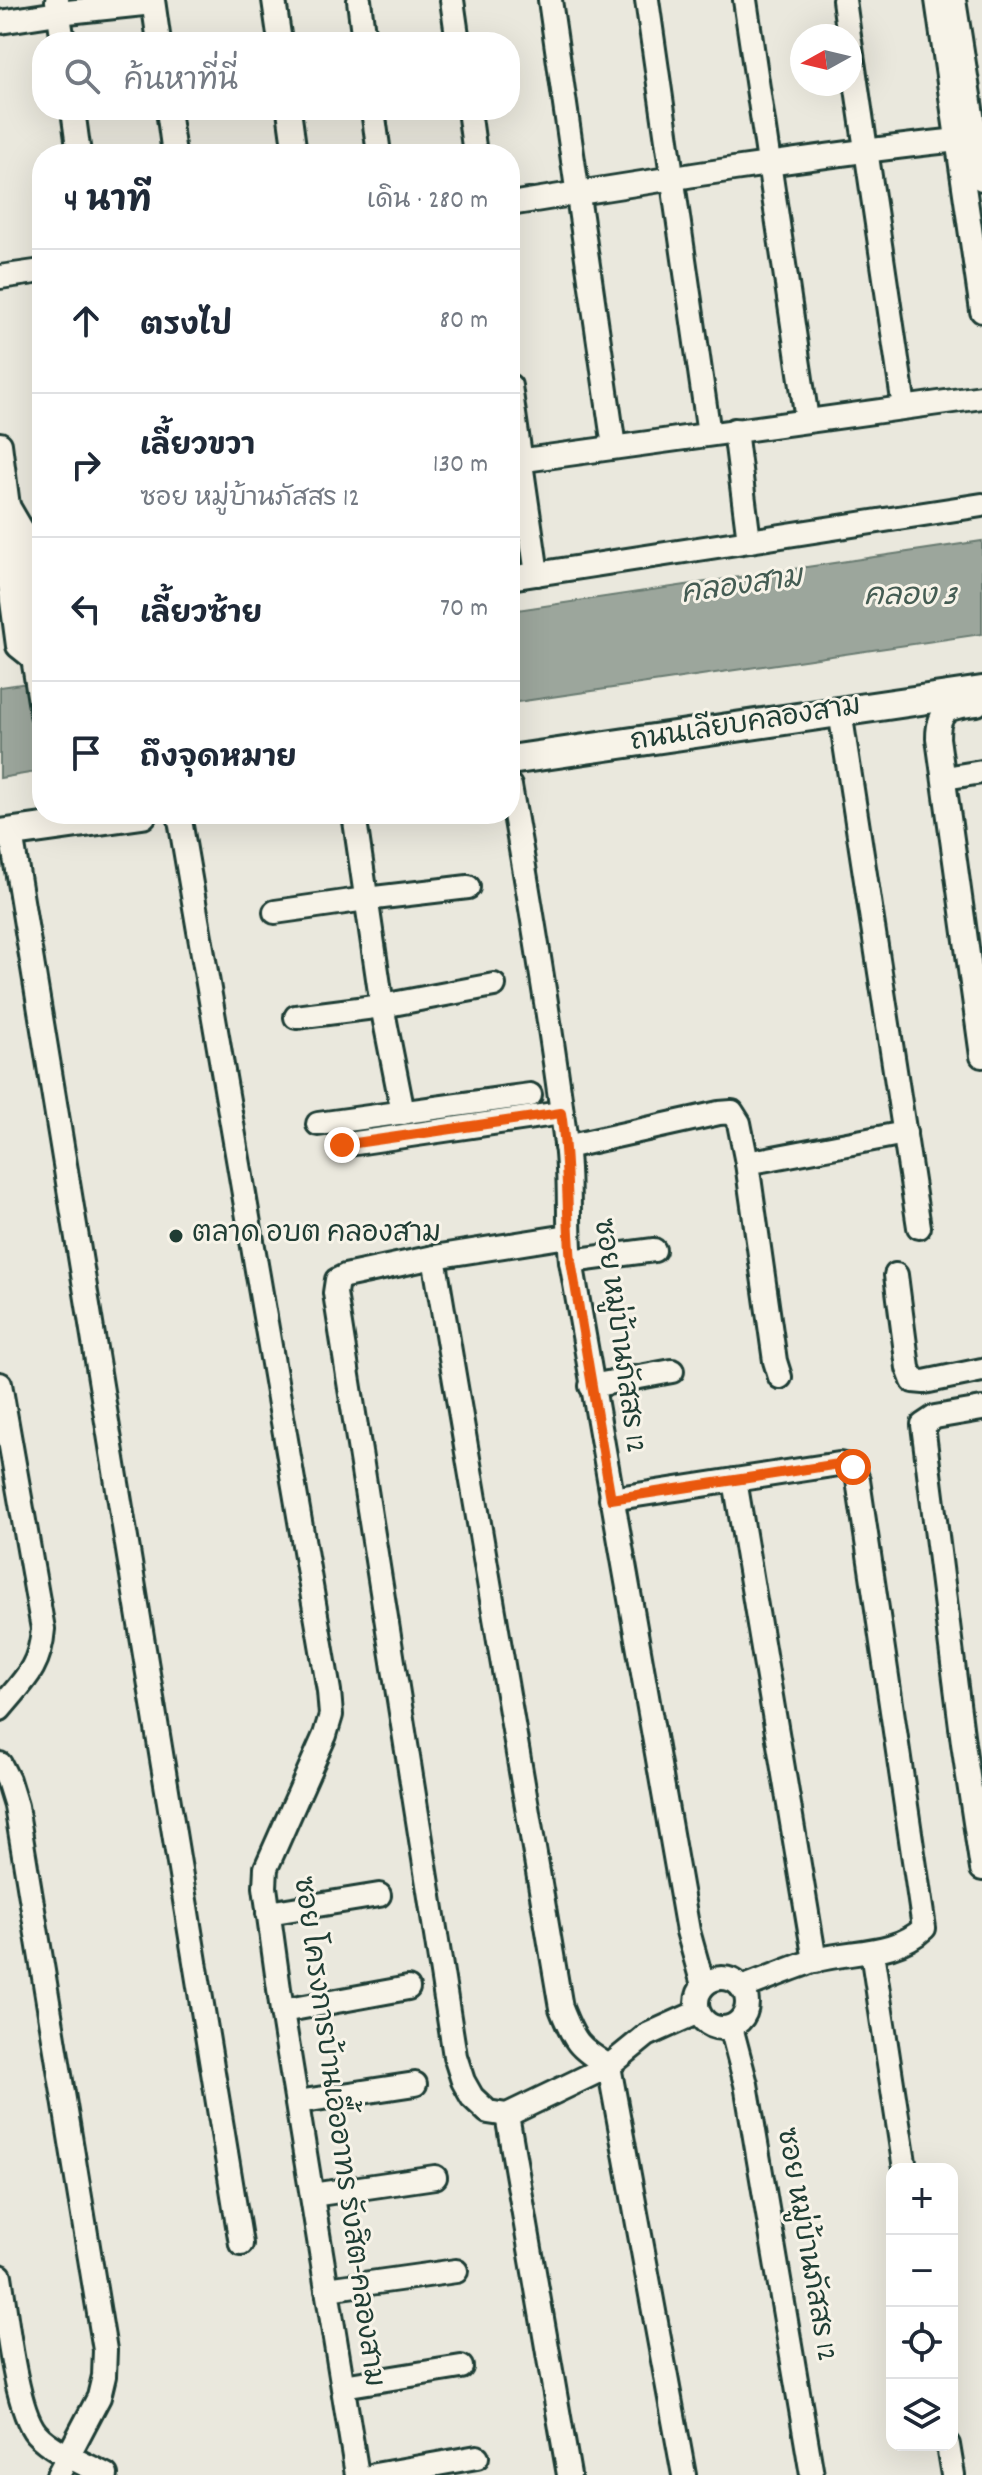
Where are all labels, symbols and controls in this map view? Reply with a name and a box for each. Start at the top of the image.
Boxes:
north arrow [790,24,862,96]
search box [32,32,520,120]
icon: search [60,54,104,98]
text: ค้นหาที่นี่ [124,62,238,105]
text: 4 นาที [64,179,151,228]
text: เดิน · 280 m [367,183,488,220]
icon: ahead [64,299,108,343]
text: 80 m [440,303,488,340]
text: ตรงไป [140,307,232,350]
text: เลี้ยวขวา [140,427,255,470]
icon: right [64,443,108,487]
text: 130 m [433,447,488,484]
text: ซอย หมู่บ้านภัสสร 12 [140,481,360,518]
water label: คลองสาม [679,558,808,618]
water label: คลอง 3 [864,577,959,620]
icon: left [64,587,108,631]
text: 70 m [440,591,488,628]
text: เลี้ยวซ้าย [140,595,262,638]
street label: ถนนเลียบคลองสาม [628,686,864,764]
icon: arrive [64,731,108,775]
text: ถึงจุดหมาย [140,739,297,782]
route end [324,1127,360,1163]
place label: ตลาด อบต คลองสาม [192,1216,441,1256]
street label: ซอย หมู่บ้านภัสสร 12 [581,1216,656,1456]
marker: ตลาด อบต คลองสาม [167,1227,185,1245]
route start [835,1449,871,1485]
street label: ซอย โครงการบ้านเอื้ออาทร รังสิต-คลองสาม [280,1873,403,2390]
street label: ซอย หมู่บ้านภัสสร 12 [764,2124,847,2365]
map controls [886,2163,958,2451]
button: + [886,2163,958,2235]
button: − [886,2235,958,2307]
button: locate [886,2307,958,2379]
button: layers [886,2379,958,2451]

